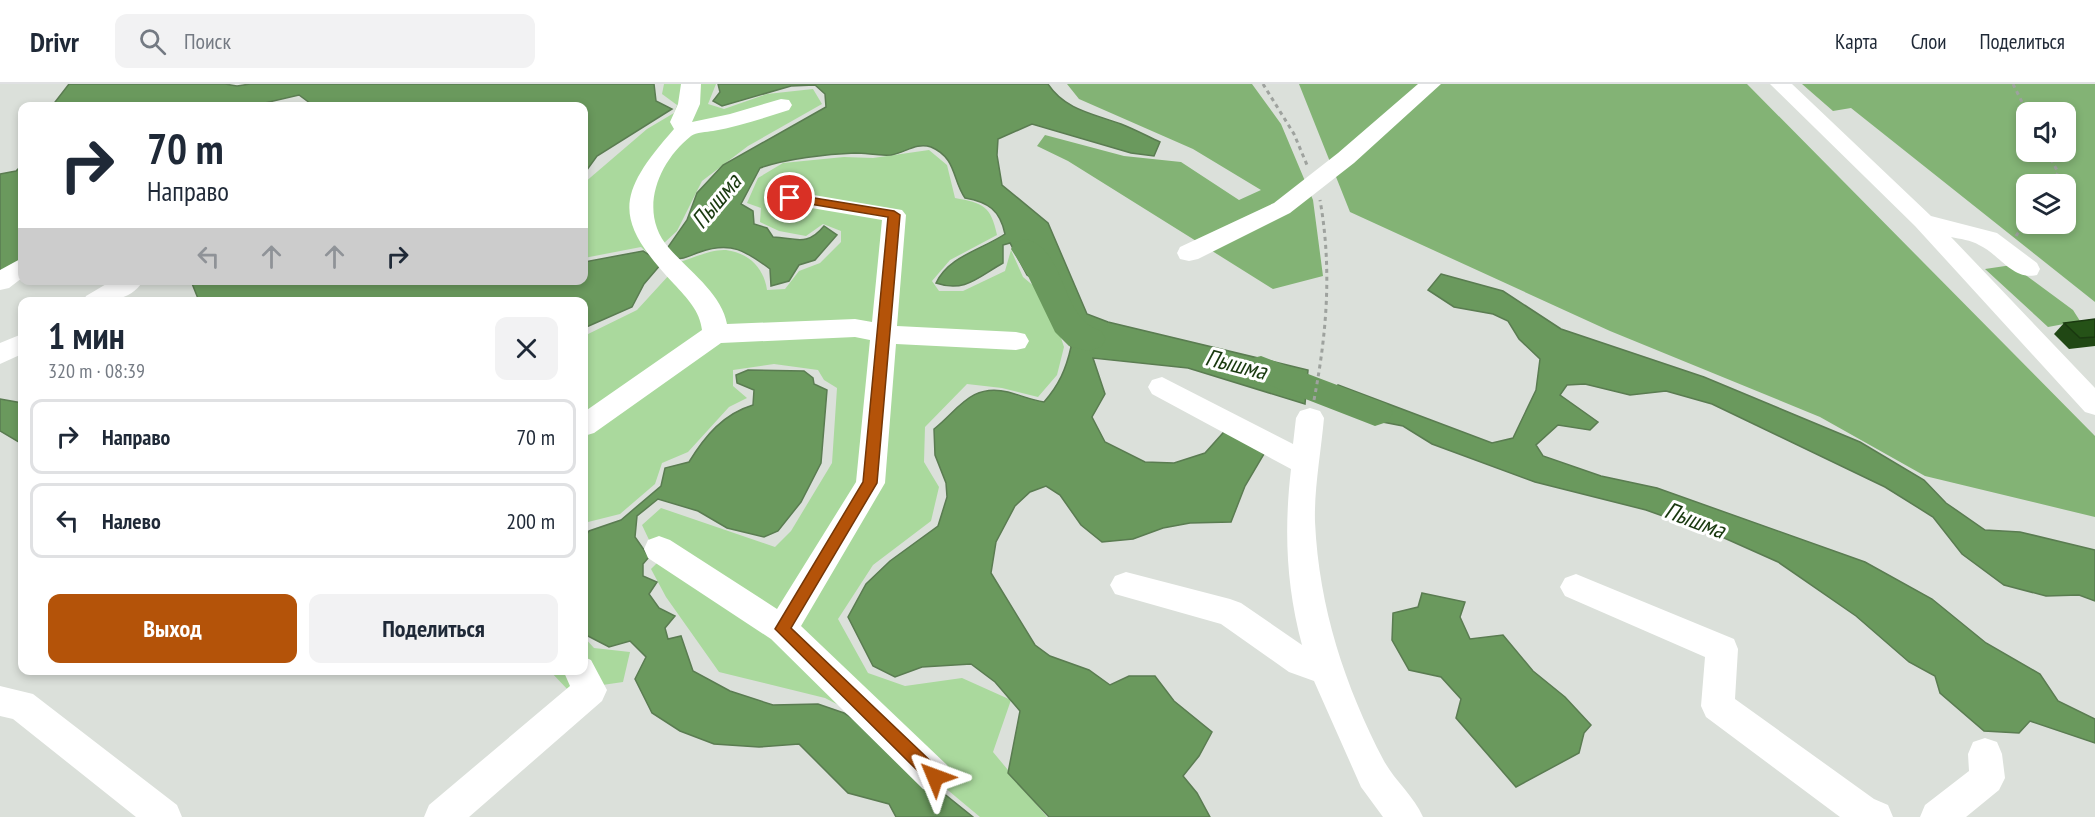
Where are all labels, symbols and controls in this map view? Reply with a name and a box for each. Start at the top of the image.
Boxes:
search box [115,14,535,68]
text: Drivr [30,23,79,60]
icon: search [136,25,169,58]
text: Поиск [184,27,231,55]
text: Карта [1835,28,1878,55]
text: Слои [1911,28,1946,55]
text: Поделиться [1979,28,2065,55]
map controls [2016,102,2076,234]
button: sound [2016,102,2076,162]
text: 70 m [147,121,224,176]
icon: right [48,126,126,204]
water label: Пышма [684,166,749,235]
pin [764,172,815,223]
text: Направо [147,174,229,208]
button: layers [2016,174,2076,234]
icon: arrive [773,181,806,214]
icon: left [192,240,225,273]
icon: ahead [255,240,288,273]
icon: ahead [318,240,351,273]
icon: right [381,240,414,273]
text: 1 мин [48,312,125,359]
button: close [495,317,558,380]
water label: Пышма [1202,341,1271,387]
text: 320 m · 08:39 [48,358,145,384]
icon: right [51,420,84,453]
text: Направо [102,423,170,451]
text: 70 m [516,423,555,451]
water label: Пышма [1661,494,1731,546]
icon: left [51,504,84,537]
text: Налево [102,507,161,535]
text: 200 m [506,507,555,535]
button: Выход [48,594,297,663]
button: Поделиться [309,594,558,663]
position arrow [903,745,967,809]

